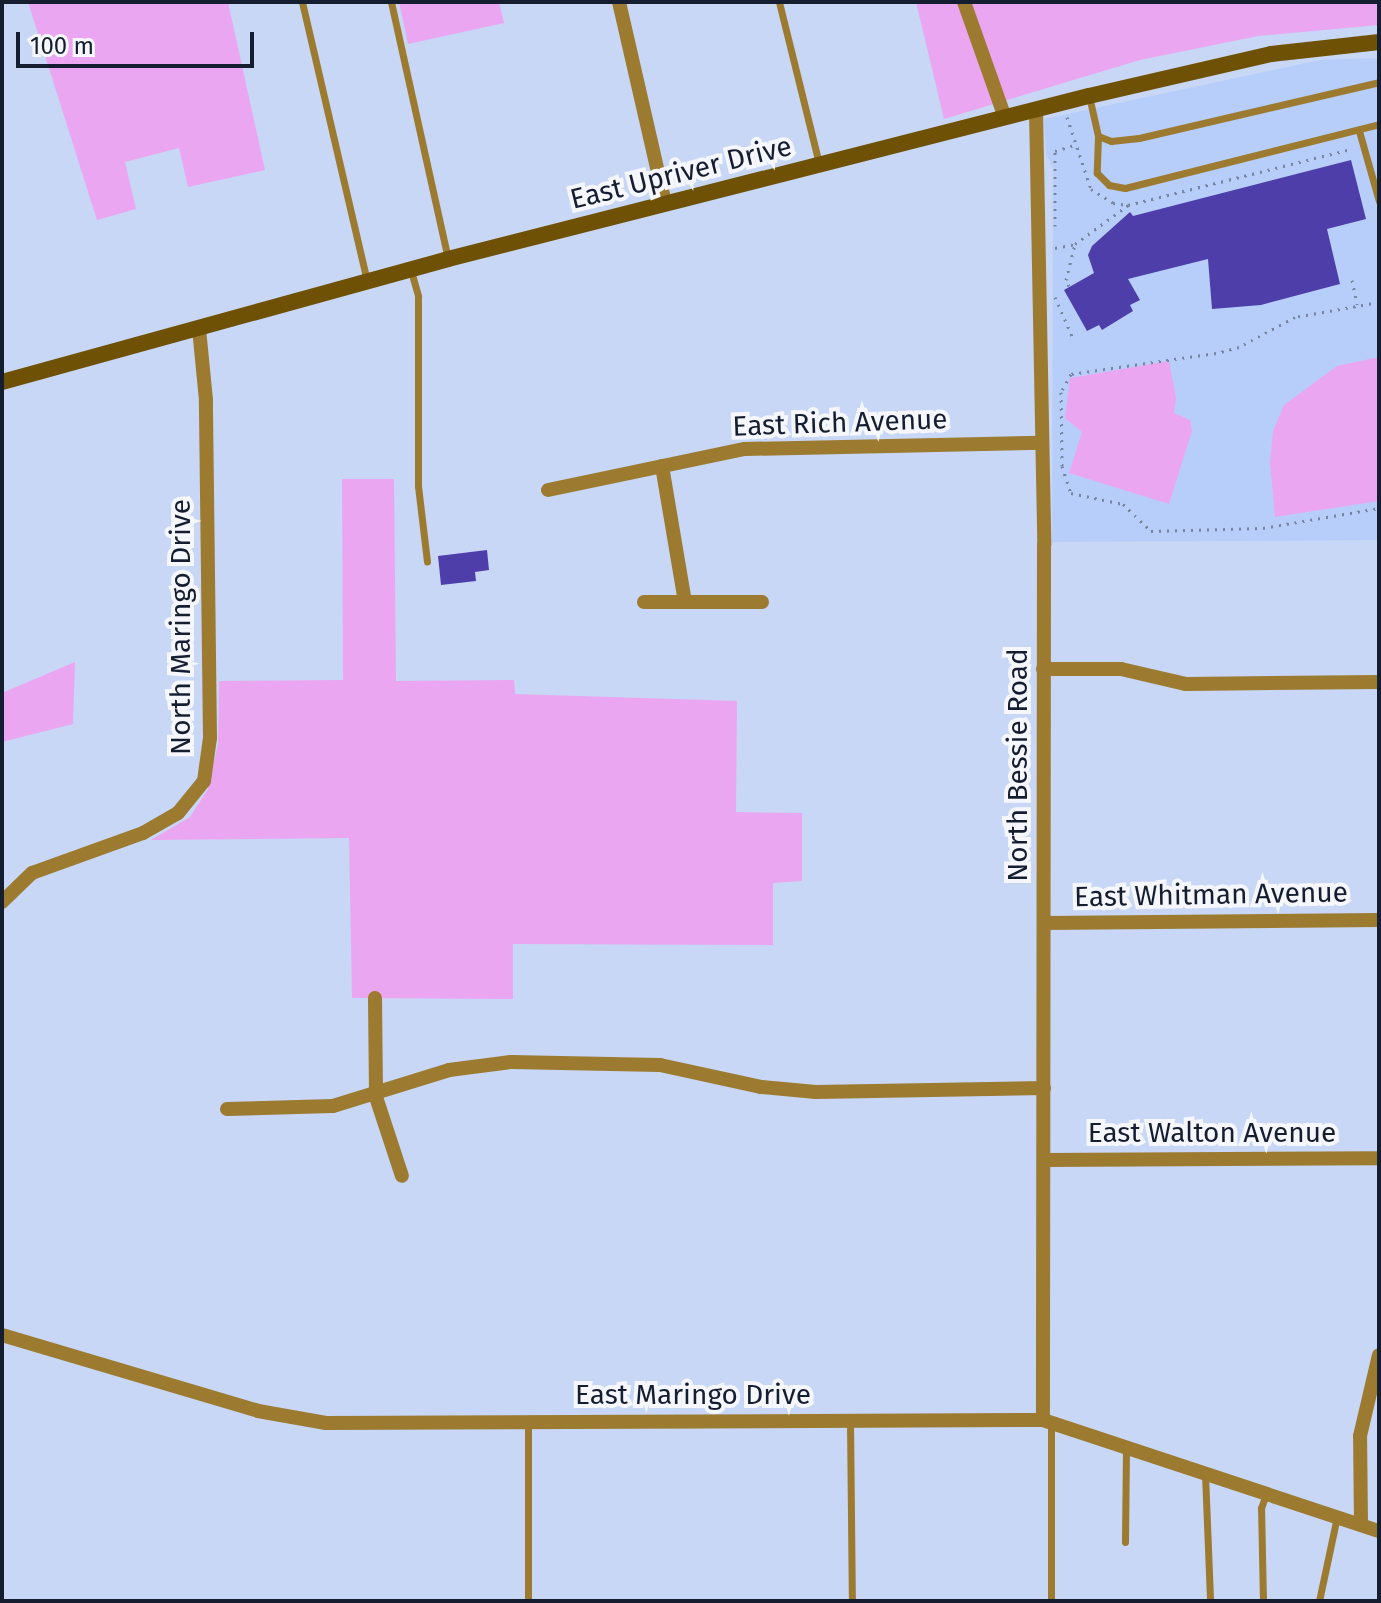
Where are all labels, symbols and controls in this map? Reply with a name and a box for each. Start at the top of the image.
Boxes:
scale bar [20,16,258,66]
text: 100 m [30,32,94,60]
street label: East Upriver Drive [567,129,795,217]
street label: East Rich Avenue [732,402,948,444]
street label: North Maringo Drive [164,499,198,755]
street label: North Bessie Road [1001,648,1035,882]
street label: East Whitman Avenue [1074,876,1348,914]
street label: East Walton Avenue [1088,1116,1336,1150]
street label: East Maringo Drive [575,1378,811,1412]

